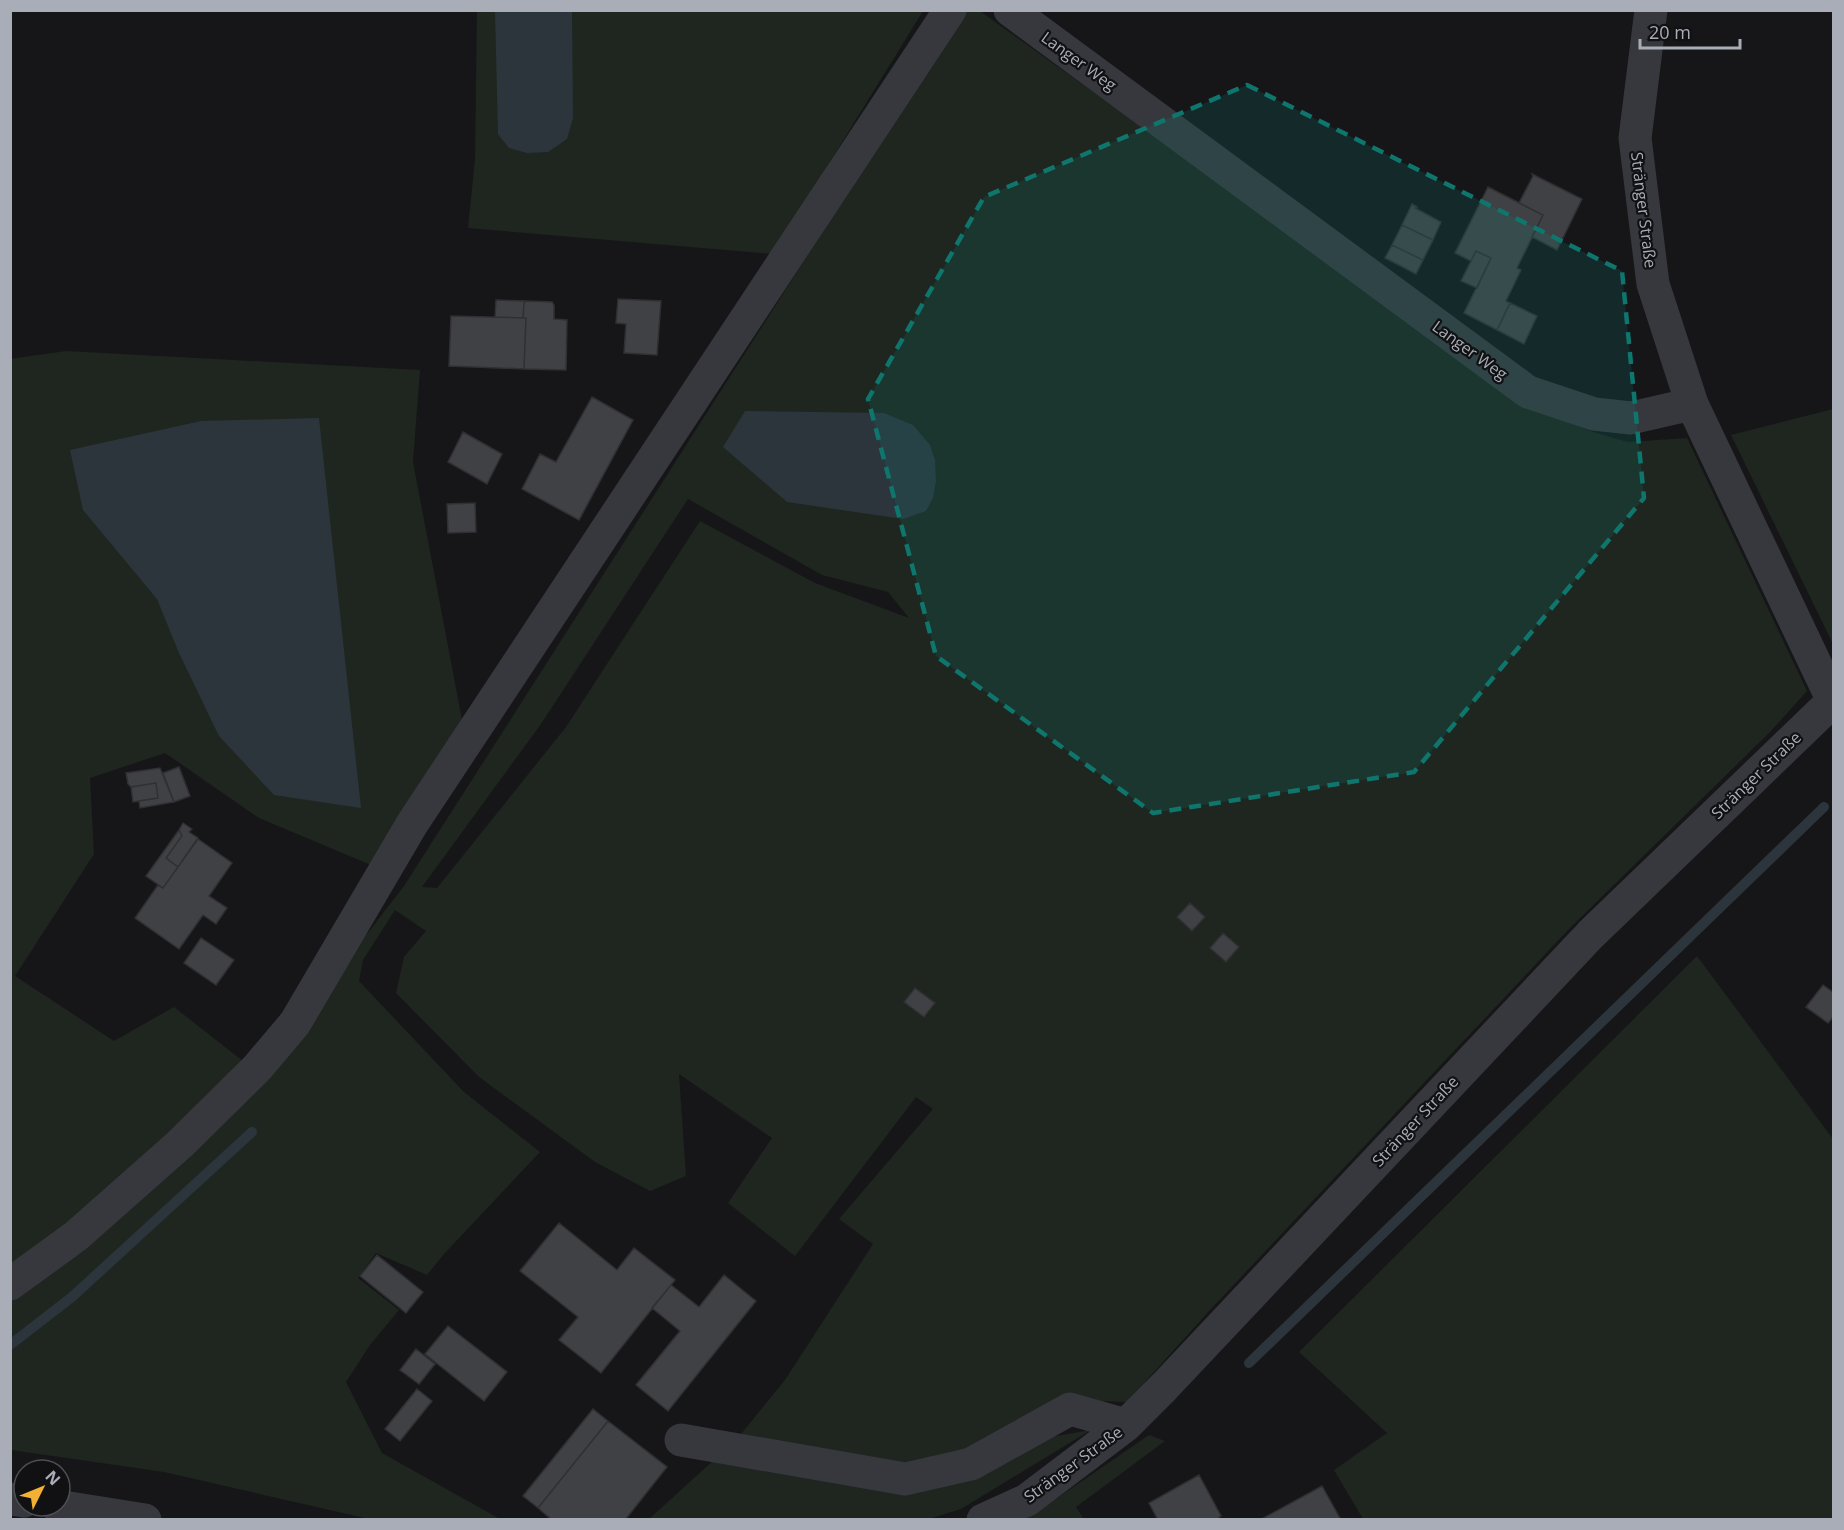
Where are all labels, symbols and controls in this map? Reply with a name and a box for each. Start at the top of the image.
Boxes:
scale bar [1640,12,1740,50]
text: 20 m [1649,20,1691,44]
street label: Langer Weg [1037,26,1121,96]
street label: Stränger Straße [1626,151,1662,269]
street label: Langer Weg [1428,315,1512,385]
street label: Stränger Straße [1706,726,1806,824]
street label: Stränger Straße [1367,1071,1463,1171]
street label: Stränger Straße [1019,1421,1127,1507]
north arrow [12,1458,72,1518]
text: N [40,1466,65,1490]

